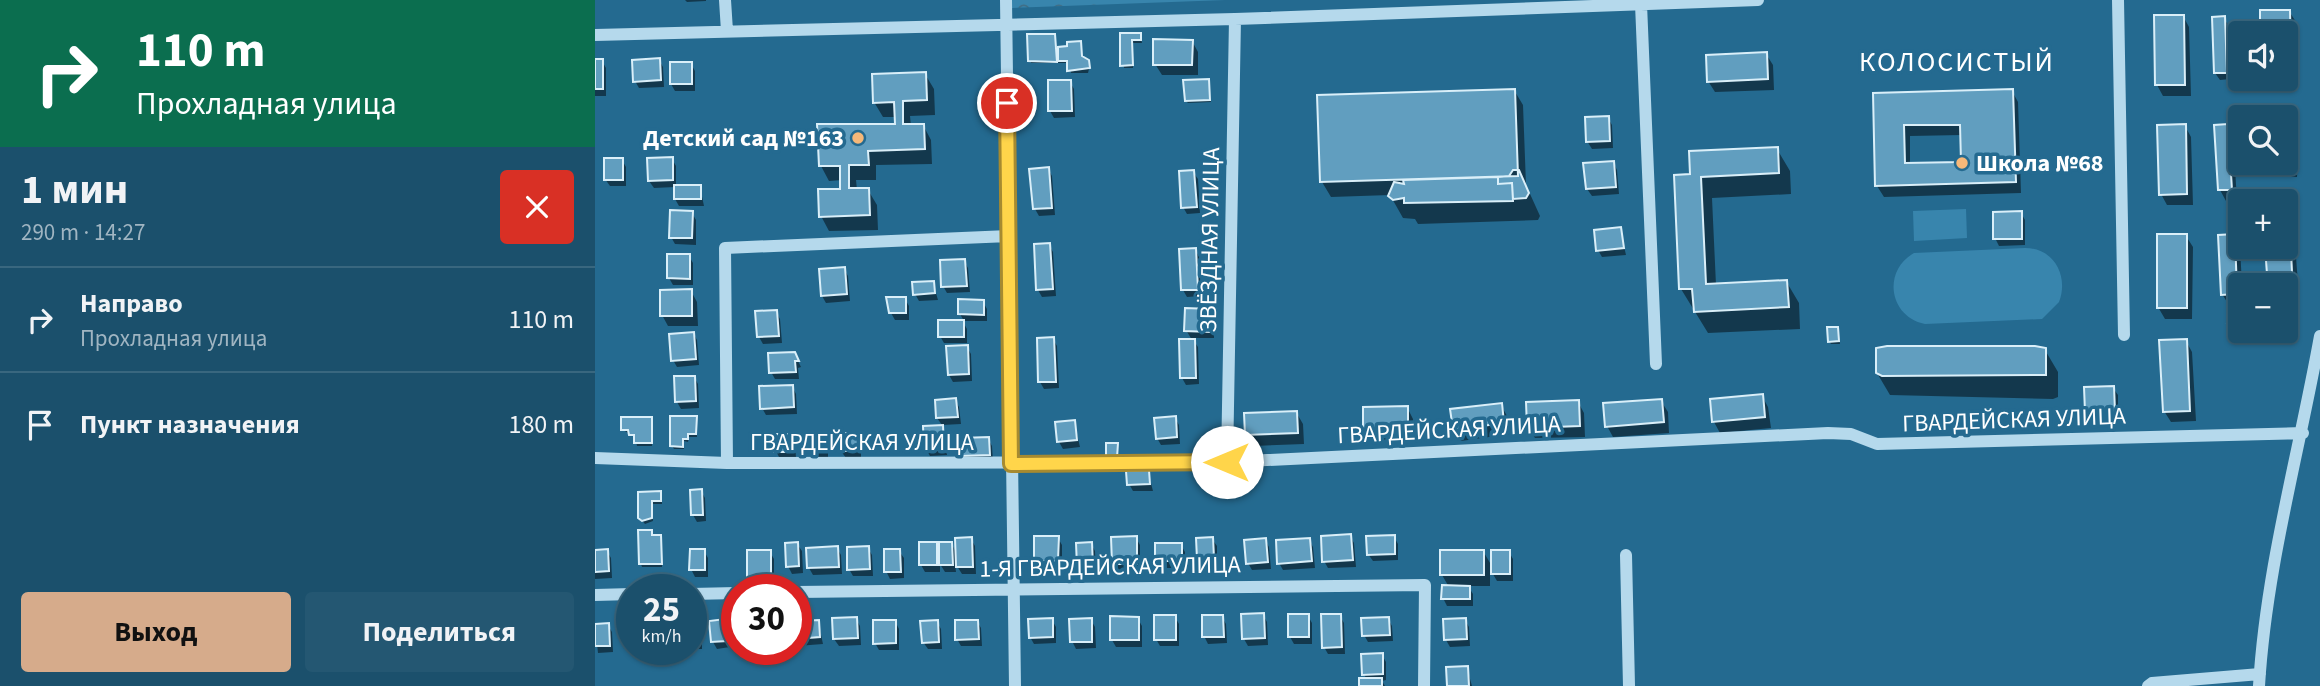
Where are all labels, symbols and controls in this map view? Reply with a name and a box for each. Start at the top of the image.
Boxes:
text: 110 m [136,16,265,86]
map controls [2228,21,2298,343]
button: sound [2228,21,2298,91]
icon: right [21,28,112,119]
district label: КОЛОСИСТЫЙ [1859,42,2055,82]
pin [977,73,1037,133]
text: Прохладная улица [136,81,397,127]
icon: arrive [988,84,1026,122]
button: search [2228,105,2298,175]
place label: Детский cад №163 [643,121,844,156]
marker: Детский cад №163 [850,130,866,146]
place label: Школа №68 [1976,146,2104,181]
street label: ЗВЁЗДНАЯ УЛИЦА [1191,147,1229,333]
marker: Школа №68 [1954,155,1970,171]
text: 1 мин [21,160,128,220]
button: close [500,170,574,244]
button: + [2228,189,2298,259]
text: 290 m · 14:27 [21,216,145,249]
button: − [2228,273,2298,343]
text: Направо [80,285,183,322]
icon: right [21,301,59,339]
text: 110 m [508,301,574,338]
text: Прохладная улица [80,322,267,355]
street label: ГВАРДЕЙСКАЯ УЛИЦА [1902,399,2126,441]
icon: arrive [21,406,59,444]
text: Пункт назначения [80,406,300,443]
text: 180 m [508,406,574,443]
street label: ГВАРДЕЙСКАЯ УЛИЦА [1336,407,1562,453]
street label: ГВАРДЕЙСКАЯ УЛИЦА [750,425,974,460]
position arrow [1190,425,1264,499]
street label: 1-Я ГВАРДЕЙСКАЯ УЛИЦА [979,547,1241,587]
speed limit sign: 30 [721,574,812,665]
text: 25 [643,585,680,635]
button: Выход [21,592,291,672]
button: Поделиться [305,592,574,672]
text: km/h [642,624,681,649]

